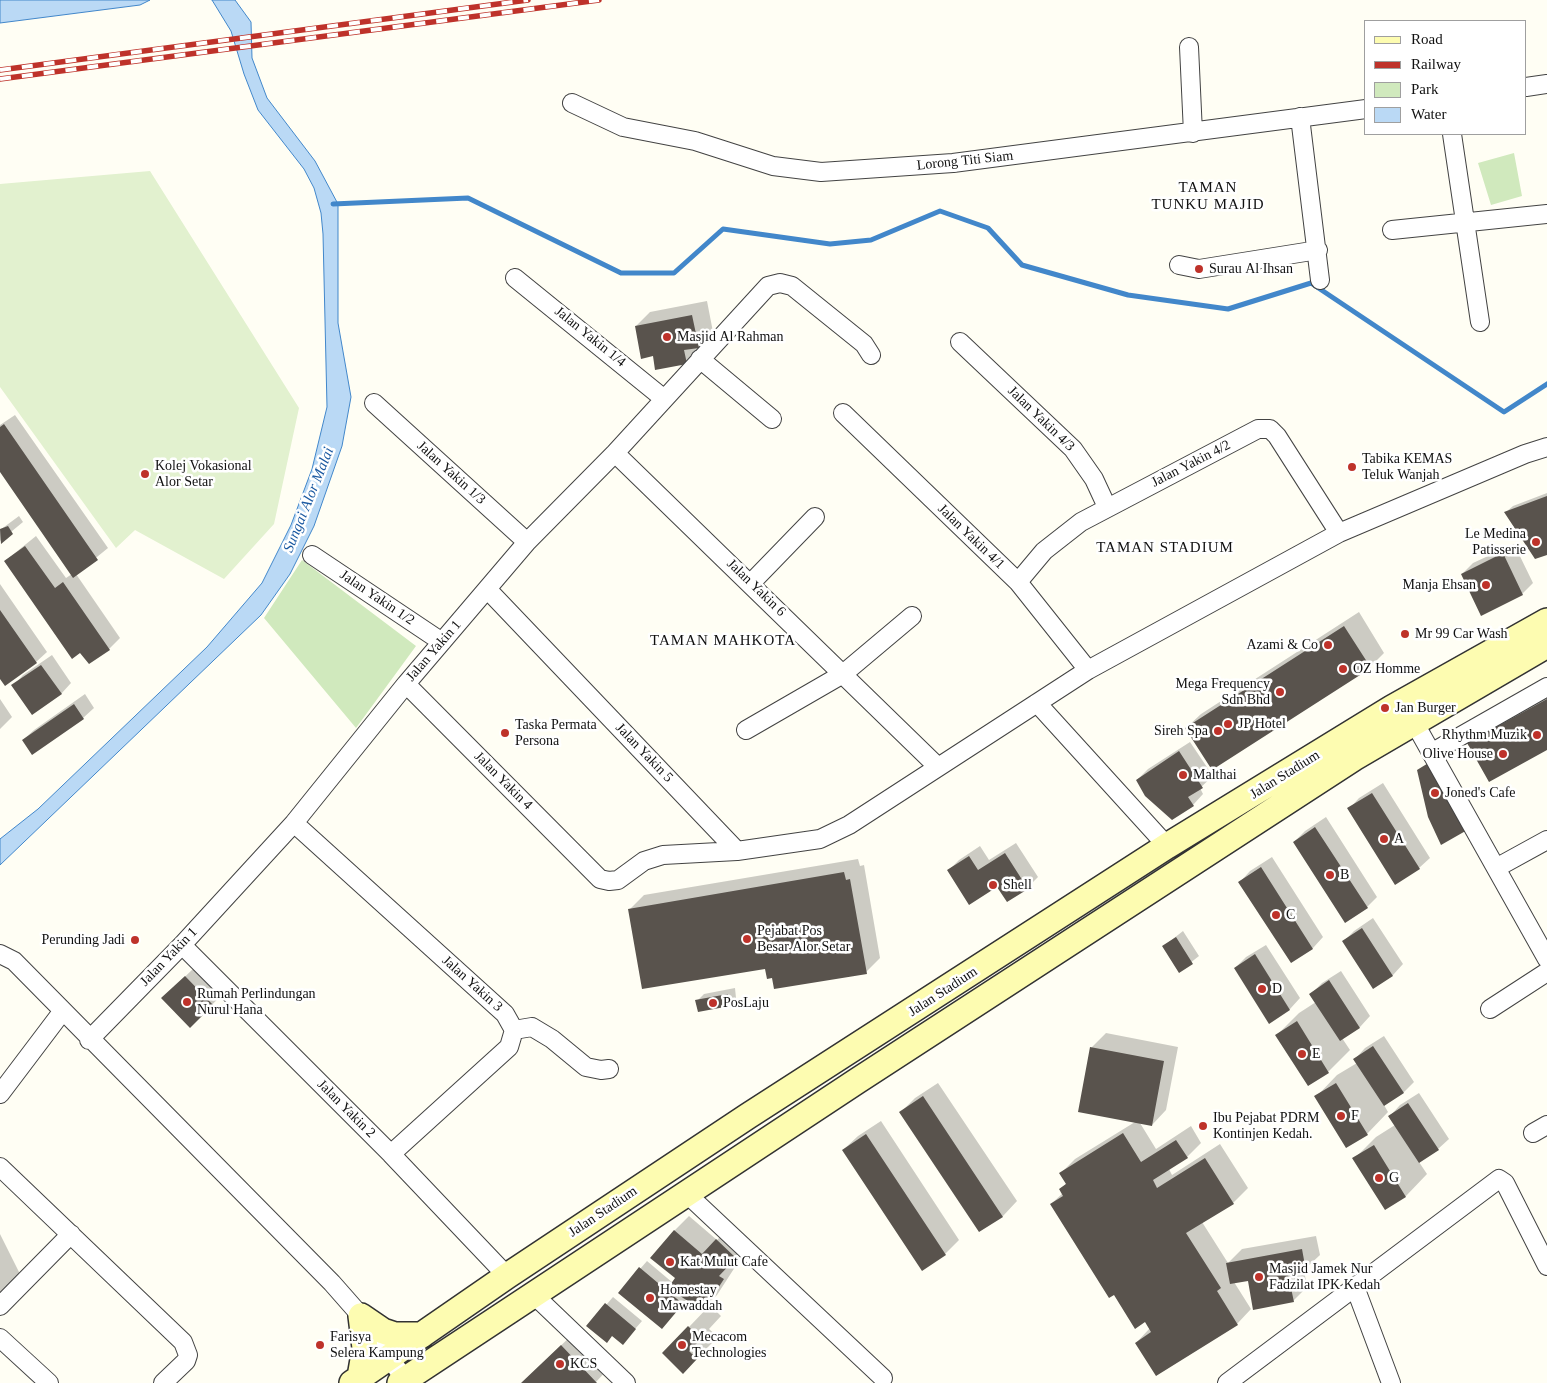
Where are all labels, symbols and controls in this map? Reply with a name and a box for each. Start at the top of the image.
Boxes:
legend [1364,20,1527,135]
text: Road [1411,31,1443,47]
text: Railway [1411,56,1461,72]
text: Park [1411,81,1439,97]
text: Water [1411,106,1446,122]
street label: Lorong Titi Siam [916,148,1014,174]
district label: TAMAN TUNKU MAJID [1150,179,1266,214]
place label: Surau Al Ihsan [1209,261,1293,277]
marker: Surau Al Ihsan [1193,263,1205,275]
street label: Jalan Yakin 1/4 [551,303,629,371]
place label: Masjid Al Rahman [677,329,784,345]
marker: Masjid Al Rahman [661,331,673,343]
street label: Jalan Yakin 4/3 [1004,383,1078,455]
street label: Jalan Yakin 4/2 [1149,437,1233,491]
street label: Jalan Yakin 1/3 [413,438,489,508]
water label: Sungai Alor Malai [280,445,338,555]
place label: Tabika KEMAS Teluk Wanjah [1362,451,1452,484]
place label: Kolej Vokasional Alor Setar [155,458,252,491]
marker: Tabika KEMAS Teluk Wanjah [1346,461,1358,473]
marker: Kolej Vokasional Alor Setar [139,468,151,480]
street label: Jalan Yakin 4/1 [934,501,1008,573]
place label: Le Medina Patisserie [1465,526,1526,558]
marker: Le Medina Patisserie [1530,536,1542,548]
district label: TAMAN STADIUM [1095,539,1235,557]
street label: Jalan Yakin 6 [723,556,789,620]
street label: Jalan Yakin 1/2 [336,567,418,629]
place label: Manja Ehsan [1403,577,1476,593]
marker: Manja Ehsan [1480,579,1492,591]
street label: Jalan Yakin 1 [403,617,465,685]
place label: Mr 99 Car Wash [1415,626,1508,642]
marker: Mr 99 Car Wash [1399,628,1411,640]
district label: TAMAN MAHKOTA [648,632,798,650]
place label: Azami & Co [1246,637,1318,653]
marker: Azami & Co [1322,639,1334,651]
place label: OZ Homme [1353,661,1420,677]
marker: OZ Homme [1337,663,1349,675]
place label: Mega Frequency Sdn Bhd [1176,676,1270,709]
marker: Mega Frequency Sdn Bhd [1274,686,1286,698]
place label: Jan Burger [1395,700,1456,716]
marker: Jan Burger [1379,702,1391,714]
place label: JP Hotel [1238,716,1286,732]
place label: Taska Permata Persona [515,717,597,750]
marker: JP Hotel [1222,718,1234,730]
street label: Jalan Yakin 5 [612,720,676,786]
place label: Sireh Spa [1154,723,1208,739]
marker: Sireh Spa [1212,725,1224,737]
marker: Taska Permata Persona [499,727,511,739]
place label: Rhythm Muzik [1442,727,1527,743]
marker: Rhythm Muzik [1531,729,1543,741]
place label: Olive House [1423,746,1493,762]
street label: Jalan Stadium [1247,747,1323,803]
street label: Jalan Yakin 4 [470,748,536,814]
marker: Olive House [1497,748,1509,760]
place label: Malthai [1193,767,1237,783]
marker: Malthai [1177,769,1189,781]
place label: Joned's Cafe [1445,785,1516,801]
marker: Joned's Cafe [1429,787,1441,799]
place label: A [1394,831,1404,847]
marker: A [1378,833,1390,845]
place label: B [1340,867,1349,883]
marker: B [1324,869,1336,881]
place label: Shell [1003,877,1032,893]
marker: Shell [987,879,999,891]
place label: C [1286,907,1295,923]
marker: C [1270,909,1282,921]
place label: Pejabat Pos Besar Alor Setar [757,923,850,956]
street label: Jalan Yakin 1 [137,924,201,990]
place label: Perunding Jadi [41,932,125,948]
marker: Pejabat Pos Besar Alor Setar [741,933,753,945]
marker: Perunding Jadi [129,934,141,946]
street label: Jalan Yakin 3 [438,952,506,1016]
street label: Jalan Stadium [905,963,981,1021]
place label: D [1272,981,1282,997]
marker: D [1256,983,1268,995]
place label: Rumah Perlindungan Nurul Hana [197,986,316,1019]
place label: PosLaju [723,995,769,1011]
marker: Rumah Perlindungan Nurul Hana [181,996,193,1008]
marker: PosLaju [707,997,719,1009]
place label: E [1312,1046,1321,1062]
marker: E [1296,1048,1308,1060]
street label: Jalan Yakin 2 [313,1076,379,1142]
place label: F [1351,1108,1359,1124]
place label: Ibu Pejabat PDRM Kontinjen Kedah. [1213,1110,1320,1142]
marker: F [1335,1110,1347,1122]
marker: Ibu Pejabat PDRM Kontinjen Kedah. [1197,1120,1209,1132]
place label: G [1389,1170,1399,1186]
marker: G [1373,1172,1385,1184]
street label: Jalan Stadium [566,1183,640,1241]
place label: Kat Mulut Cafe [680,1254,768,1270]
marker: Kat Mulut Cafe [664,1256,676,1268]
place label: Masjid Jamek Nur Fadzilat IPK Kedah [1269,1261,1380,1294]
marker: Masjid Jamek Nur Fadzilat IPK Kedah [1253,1271,1265,1283]
place label: Homestay Mawaddah [660,1282,722,1314]
marker: Homestay Mawaddah [644,1292,656,1304]
place label: Farisya Selera Kampung [330,1329,424,1361]
place label: Mecacom Technologies [692,1329,766,1361]
marker: Farisya Selera Kampung [314,1339,326,1351]
marker: Mecacom Technologies [676,1339,688,1351]
place label: KCS [570,1356,597,1372]
marker: KCS [554,1358,566,1370]

